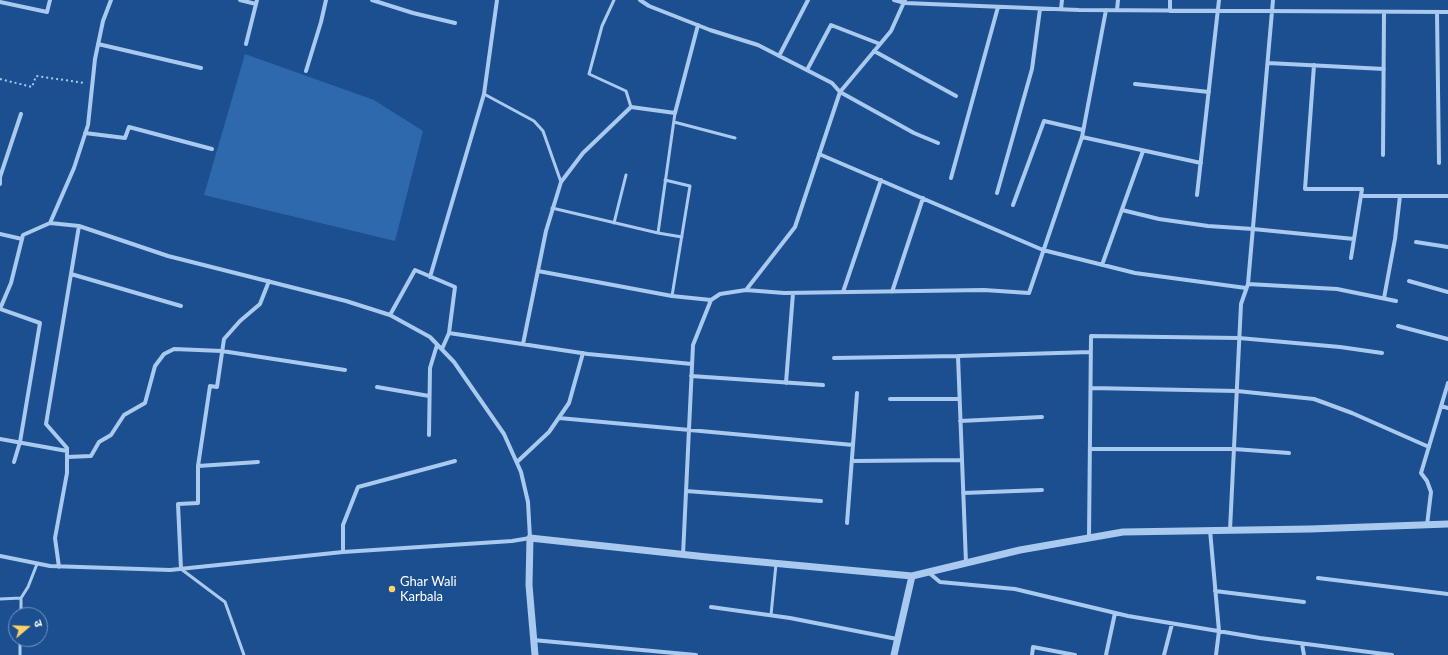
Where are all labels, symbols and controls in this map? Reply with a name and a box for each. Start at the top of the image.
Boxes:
place label: Ghar Wali Karbala [400,574,457,605]
marker: Ghar Wali Karbala [387,584,397,594]
north arrow [8,607,48,647]
text: उ [32,618,46,628]

